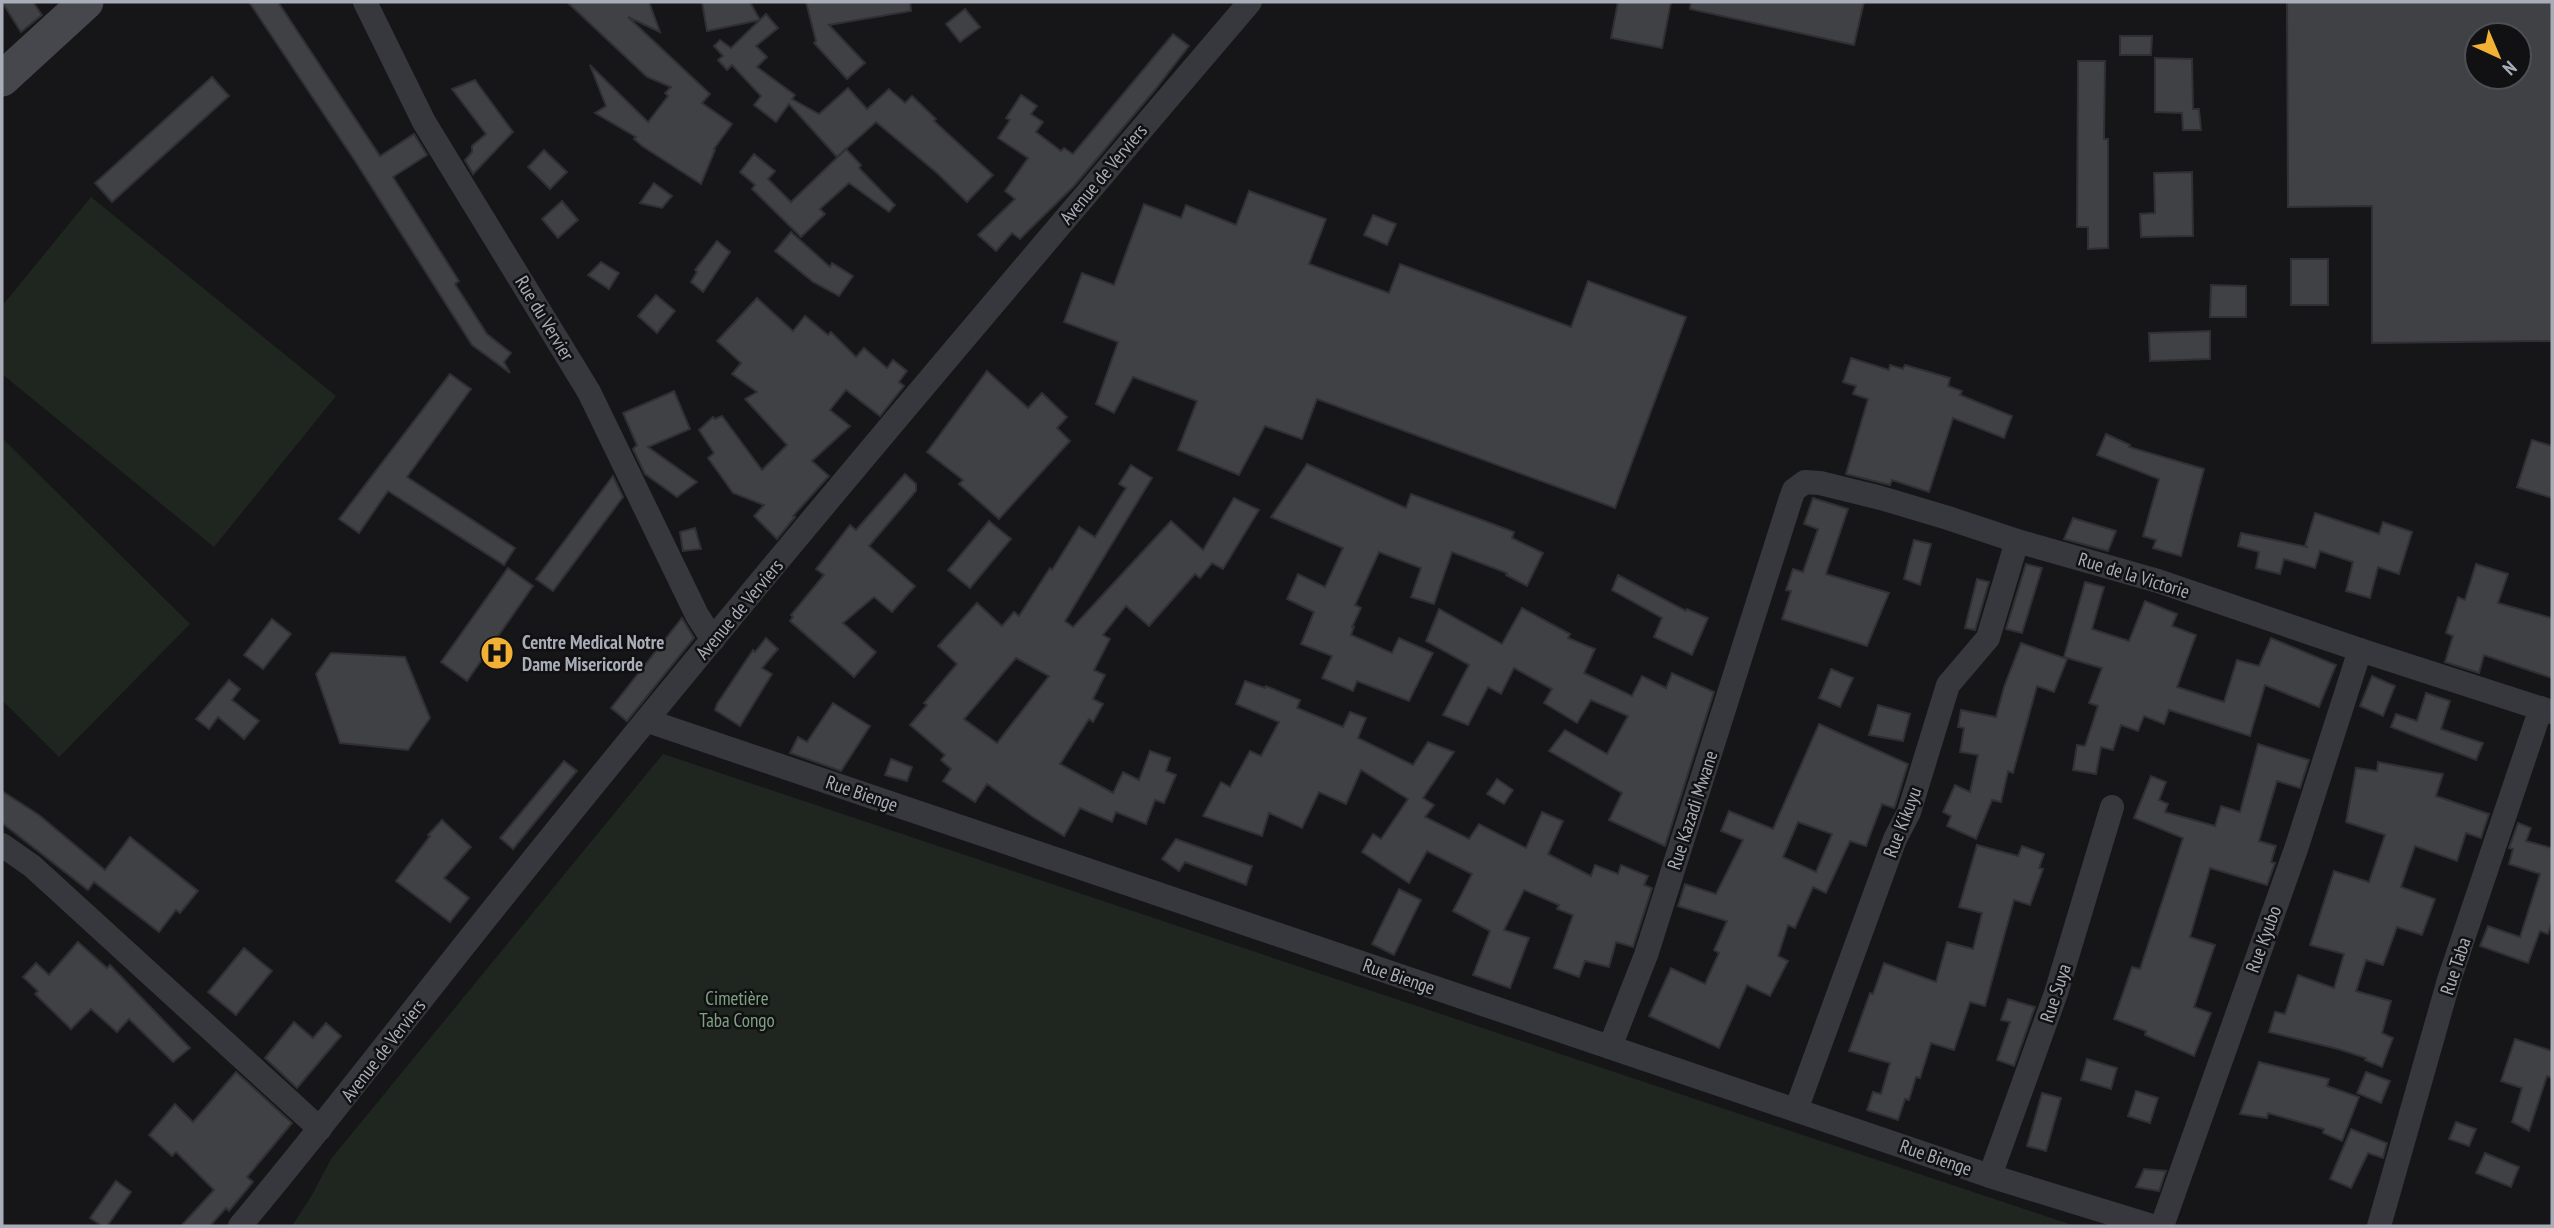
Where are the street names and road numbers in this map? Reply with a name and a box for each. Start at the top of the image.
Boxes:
street label: Avenue de Verviers [1054,119,1152,229]
street label: Rue du Vervier [510,271,580,365]
street label: Rue de la Victorie [2075,547,2193,603]
street label: Avenue de Verviers [690,554,788,664]
street label: Rue Kazadi Mwane [1661,747,1723,873]
street label: Rue Bienge [823,770,901,817]
street label: Rue Kikuyu [1878,783,1926,861]
street label: Rue Kyubo [2240,902,2286,976]
street label: Rue Taba [2434,934,2476,998]
street label: Rue Bienge [1360,953,1438,1000]
street label: Rue Suya [2034,961,2076,1025]
street label: Avenue de Verviers [335,994,431,1106]
street label: Rue Bienge [1897,1134,1975,1181]

